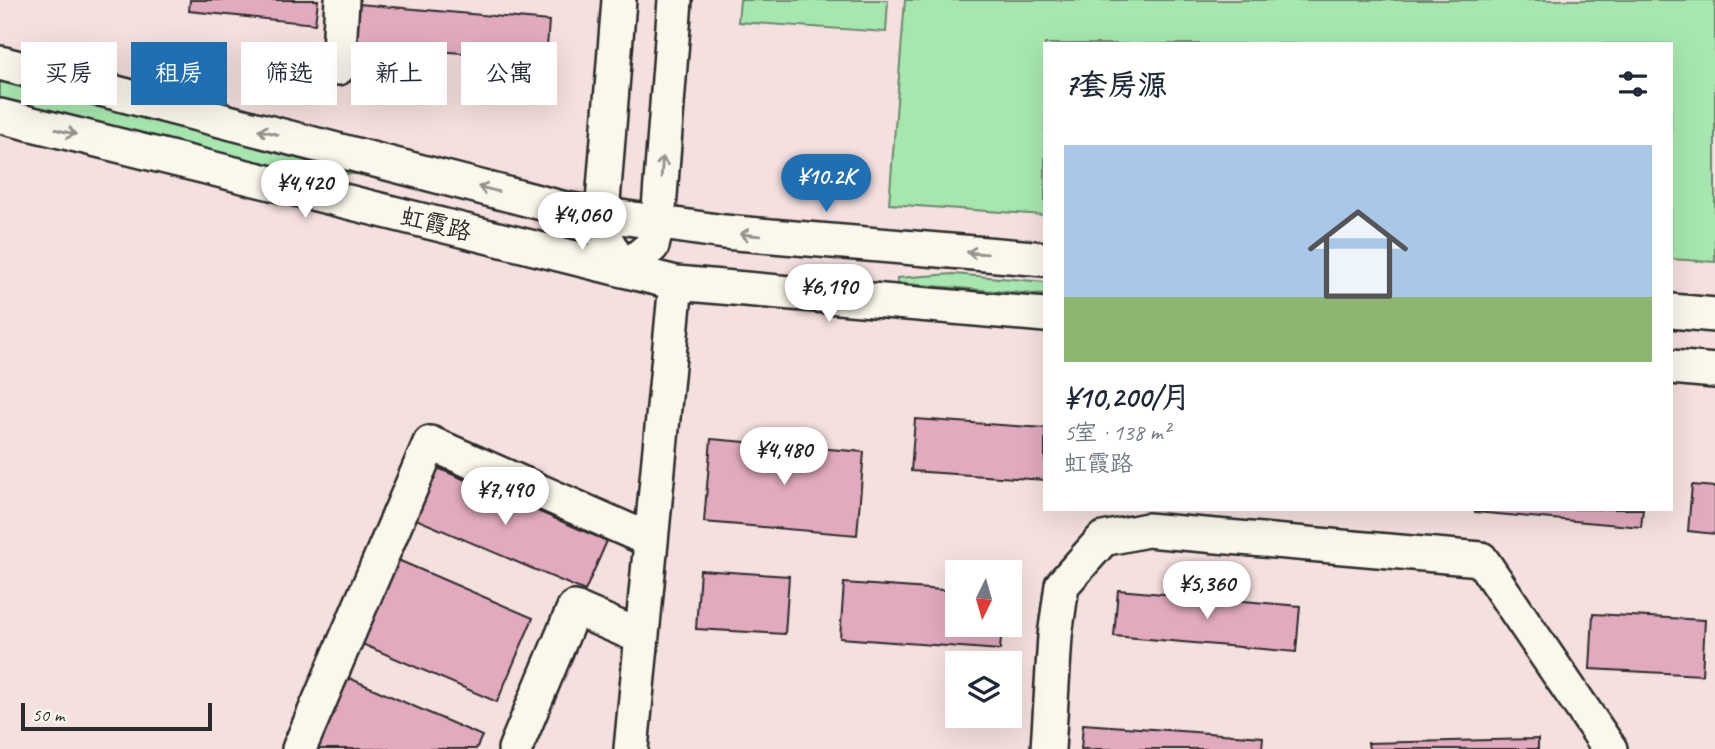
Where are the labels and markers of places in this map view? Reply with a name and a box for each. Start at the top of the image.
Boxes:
pin: ¥10.2K [769,154,883,214]
pin: ¥4,420 [248,160,362,220]
pin: ¥4,060 [525,192,639,252]
pin: ¥6,190 [772,264,886,324]
pin: ¥4,480 [727,428,841,487]
pin: ¥7,490 [448,468,562,527]
pin: ¥5,360 [1150,562,1264,621]

